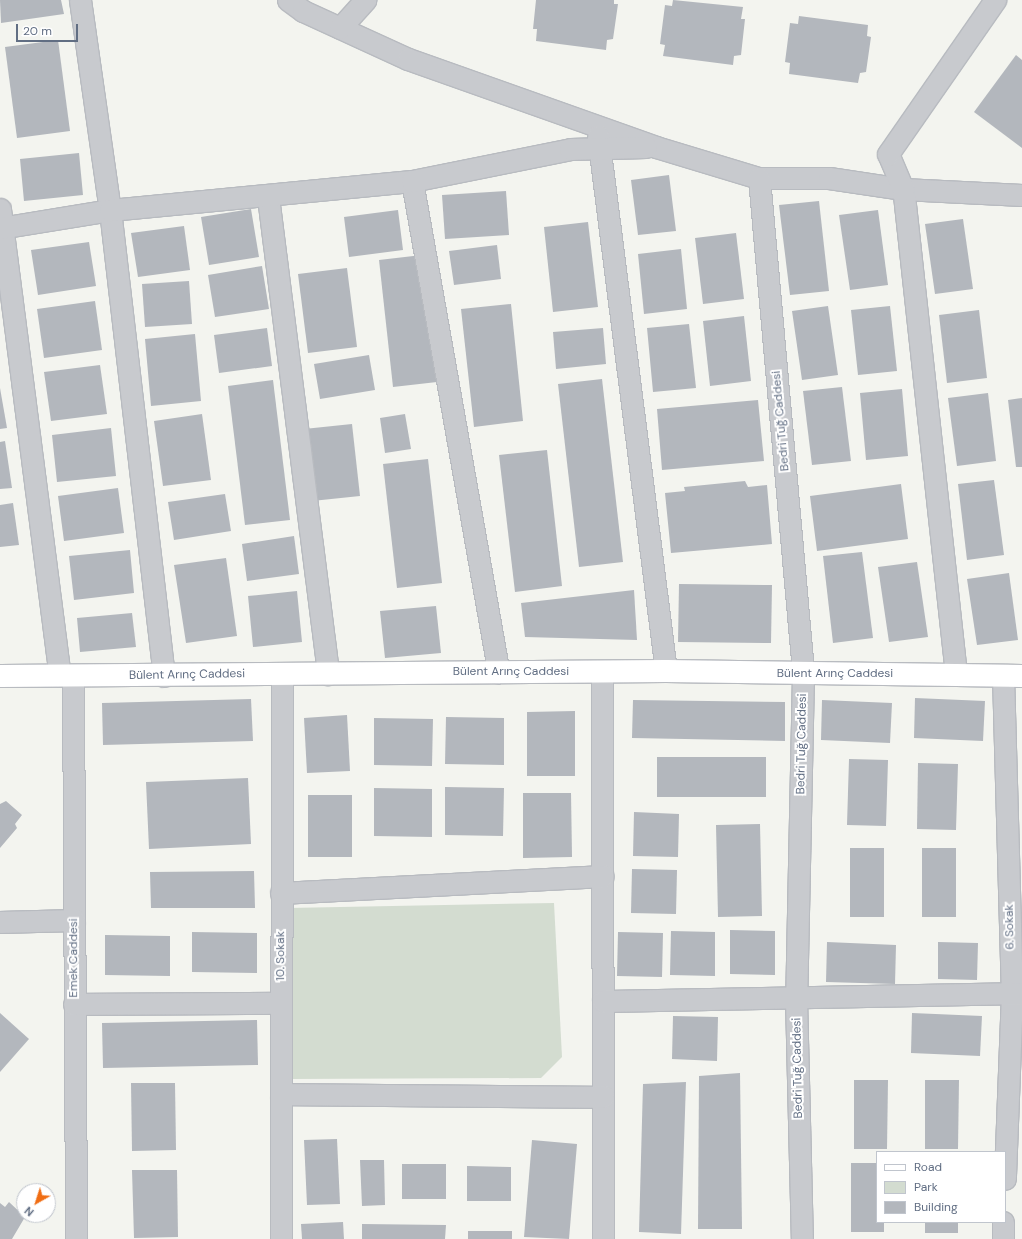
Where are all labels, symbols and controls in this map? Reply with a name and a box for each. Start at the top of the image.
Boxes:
scale bar [18,16,80,42]
text: 20 m [23,23,52,39]
street label: Bedri Tuğ Caddesi [769,370,793,472]
street label: Bülent Arınç Caddesi [453,665,569,679]
street label: Bülent Arınç Caddesi [129,667,245,683]
street label: Bülent Arınç Caddesi [777,667,893,681]
street label: Bedri Tuğ Caddesi [794,693,810,795]
street label: 6. Sokak [1002,904,1018,950]
street label: Emek Caddesi [67,918,81,998]
street label: 10. Sokak [274,931,288,981]
street label: Bedri Tuğ Caddesi [790,1017,806,1119]
legend [876,1151,1006,1223]
text: Road [914,1159,942,1175]
text: Park [914,1179,938,1195]
north arrow [16,1183,56,1223]
text: Building [914,1199,958,1215]
text: N [22,1204,37,1220]

